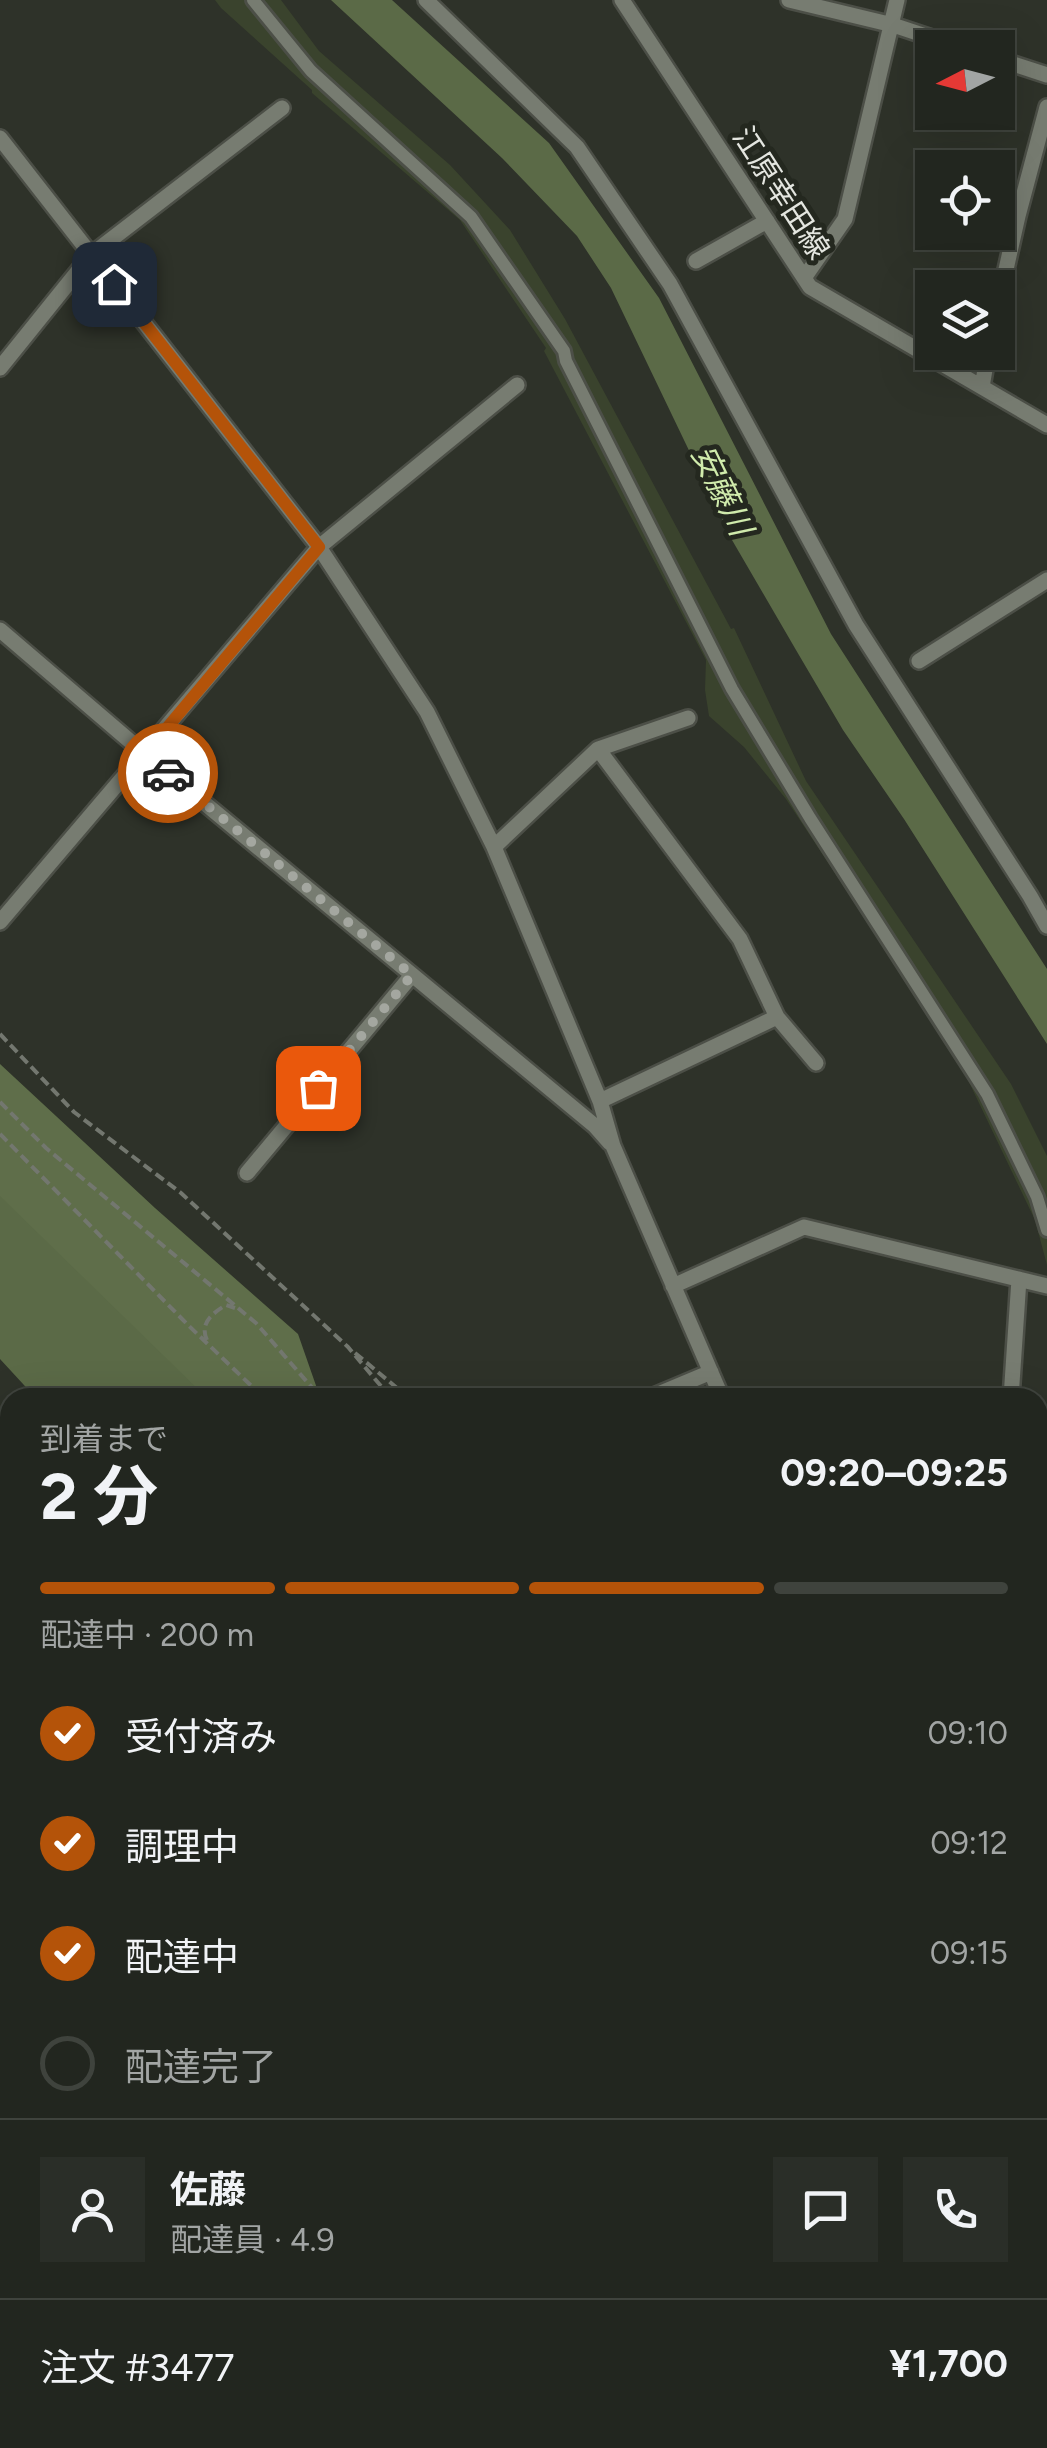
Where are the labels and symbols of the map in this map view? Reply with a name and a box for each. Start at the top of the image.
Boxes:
north arrow [915,30,1015,130]
street label: 江原幸田線 [725,120,838,266]
pin [72,242,157,327]
water label: 安藤川 [684,439,761,544]
courier [118,723,218,823]
pin [276,1046,361,1131]

